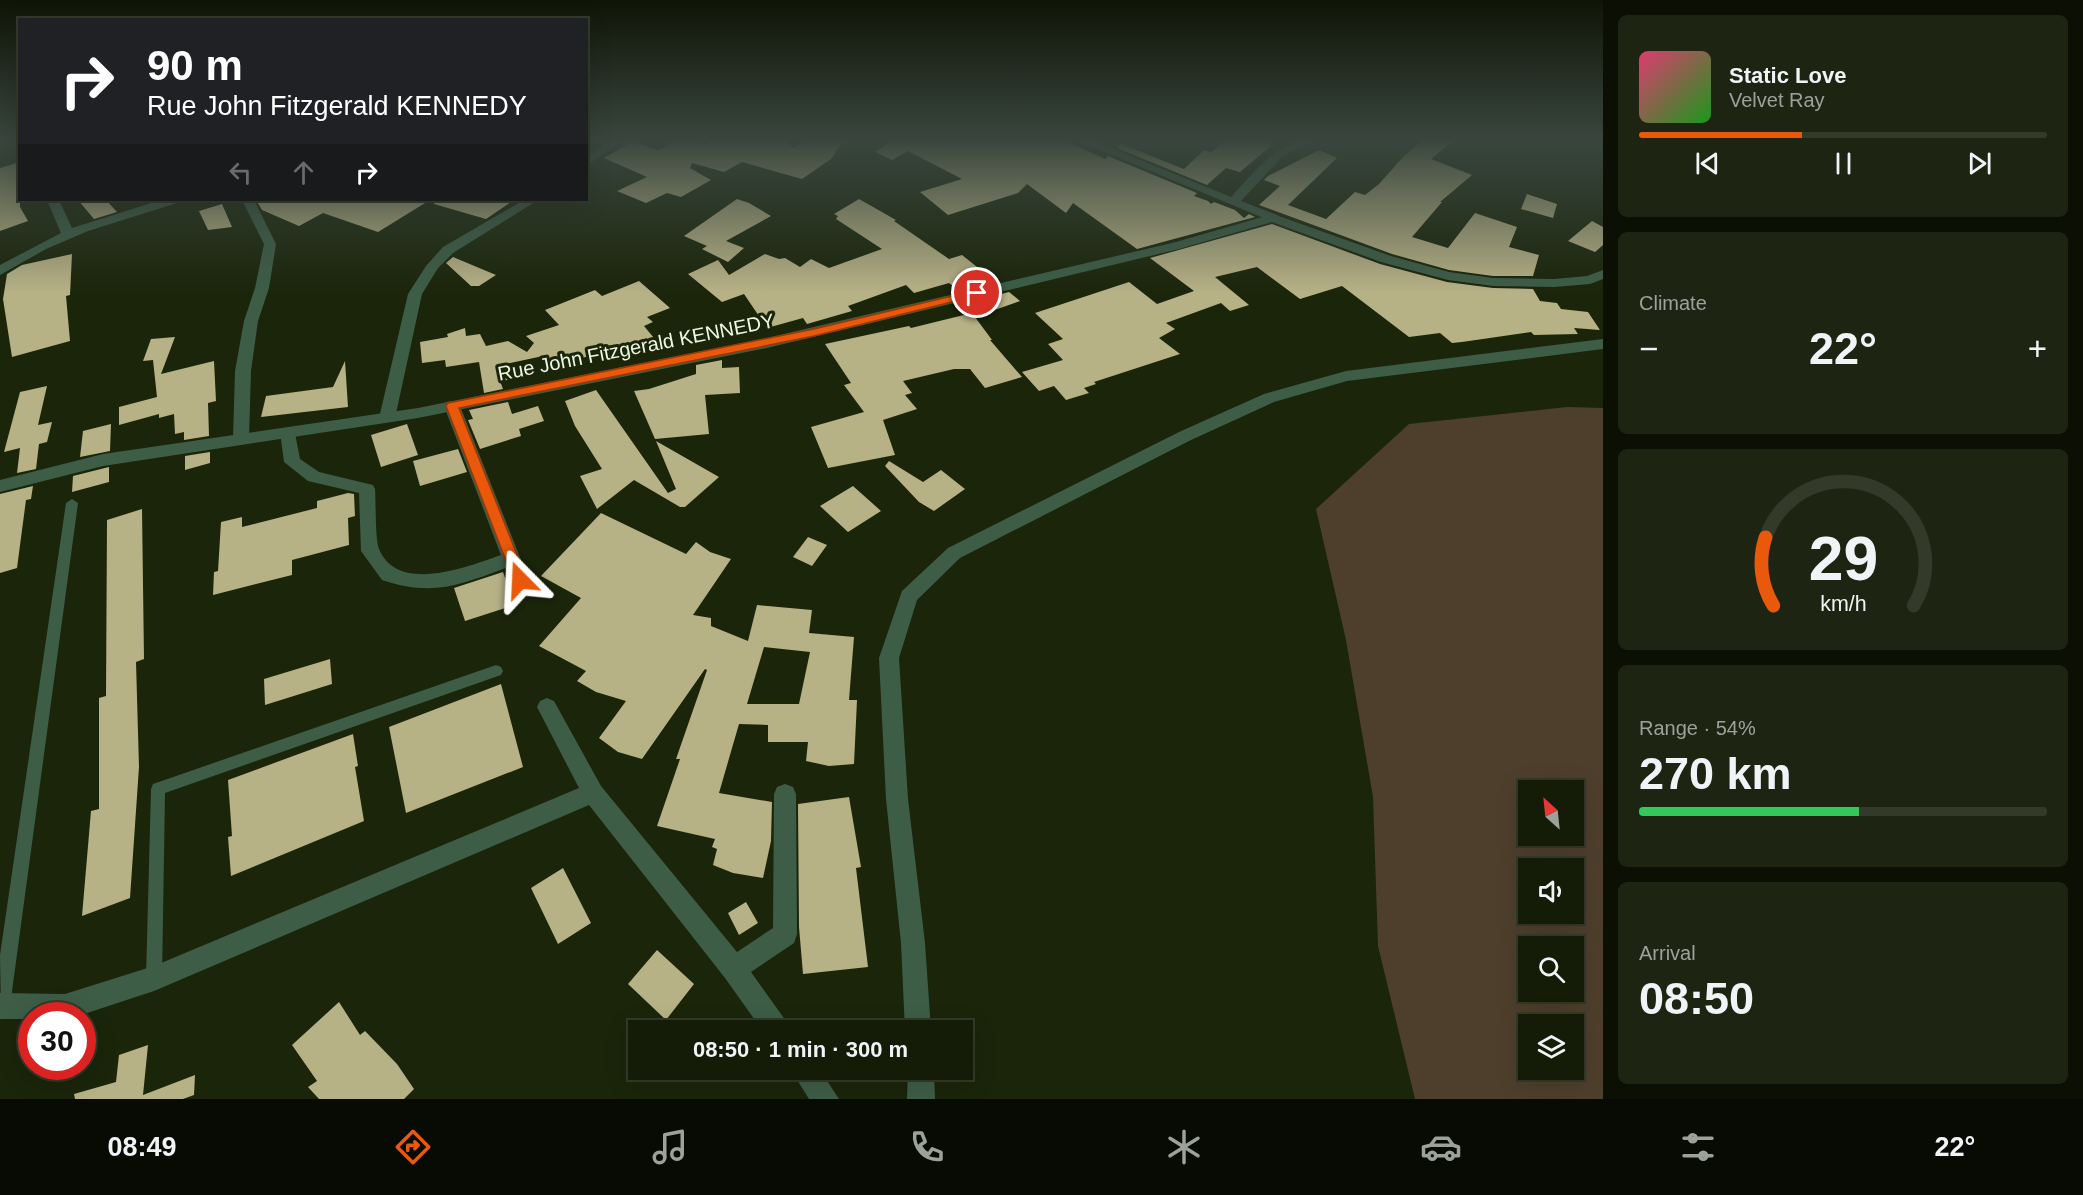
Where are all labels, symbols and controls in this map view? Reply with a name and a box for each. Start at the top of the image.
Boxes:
icon: right [48,42,126,120]
text: 90 m [147,42,243,89]
text: Static Love [1729,63,1846,88]
text: Velvet Ray [1729,89,1825,111]
text: Rue John Fitzgerald KENNEDY [147,91,527,121]
icon: previous [1691,147,1724,180]
icon: pause [1827,147,1860,180]
icon: next [1963,147,1996,180]
icon: left [224,156,257,189]
icon: ahead [287,156,320,189]
icon: right [350,156,383,189]
pin [951,267,1002,318]
icon: arrive [960,276,993,309]
text: Climate [1639,292,1707,314]
street label: Rue John Fitzgerald KENNEDY [496,309,776,385]
text: 22° [1809,323,1877,374]
text: − [1639,330,1658,367]
text: + [2028,330,2047,367]
text: 29 [1808,525,1878,594]
position arrow [488,548,552,612]
text: km/h [1820,593,1866,617]
text: Range · 54% [1639,717,1756,739]
text: 270 km [1639,748,1792,799]
north arrow [1518,780,1584,846]
map controls [1518,780,1584,1080]
button: sound [1518,858,1584,924]
button: search [1518,936,1584,1002]
text: Arrival [1639,942,1696,964]
text: 08:50 [1639,973,1754,1024]
speed limit sign: 30 [18,1002,96,1080]
button: layers [1518,1014,1584,1080]
text: 08:50 · 1 min · 300 m [693,1037,908,1062]
icon: directions [392,1126,434,1168]
icon: music [649,1126,691,1168]
icon: phone [906,1126,948,1168]
icon: climate [1163,1126,1205,1168]
icon: car [1420,1126,1462,1168]
icon: filters [1677,1126,1719,1168]
text: 08:49 [108,1132,177,1162]
text: 22° [1935,1132,1975,1162]

